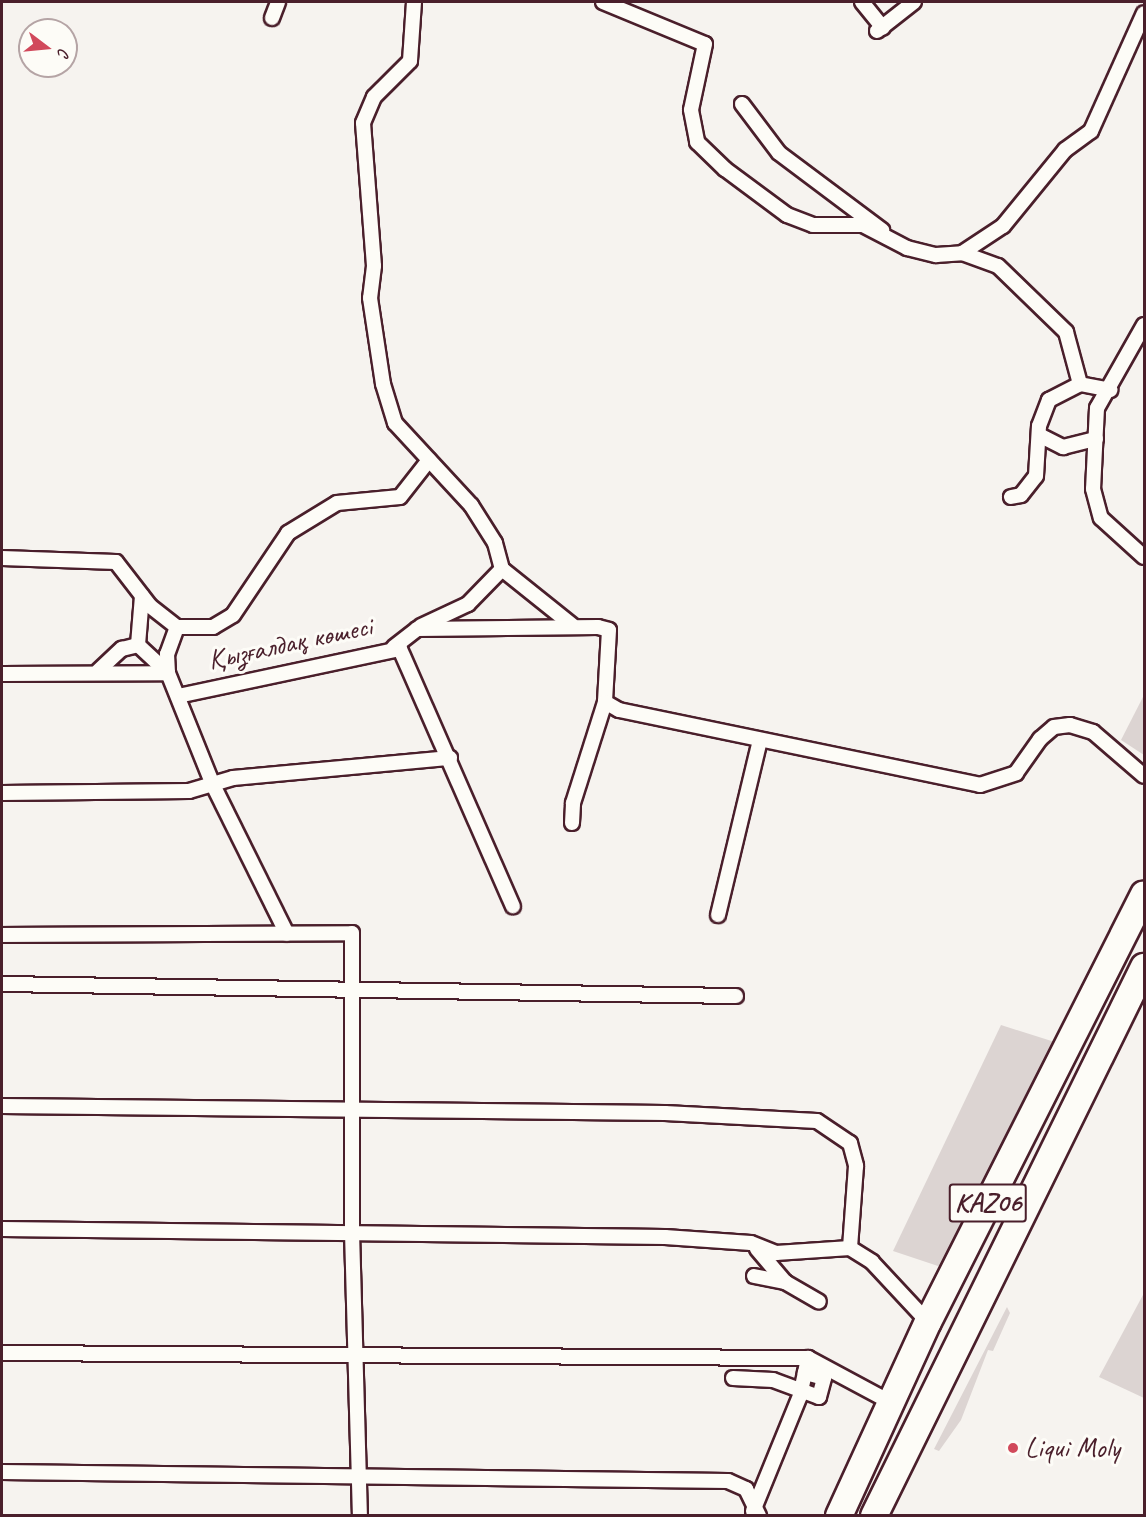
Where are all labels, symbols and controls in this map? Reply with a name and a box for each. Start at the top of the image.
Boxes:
north arrow [18,18,78,78]
text: С [53,46,74,59]
street label: Қызғалдақ көшесі [205,609,375,677]
road number: KАZ06 [948,1179,1028,1227]
place label: Liqui Moly [1025,1431,1120,1465]
marker: Liqui Moly [1006,1441,1020,1455]

